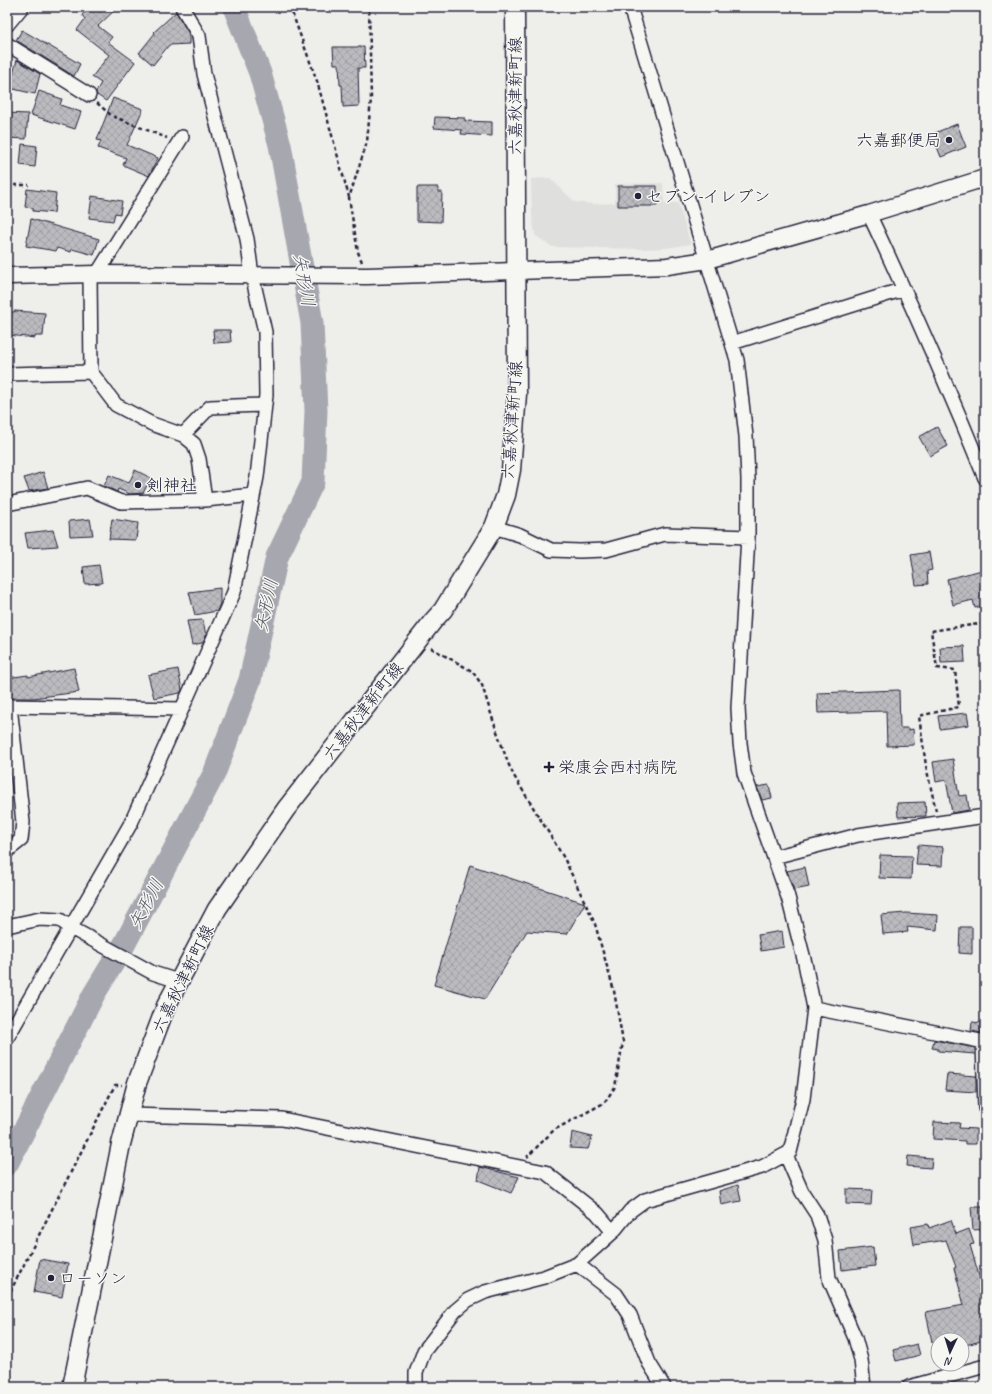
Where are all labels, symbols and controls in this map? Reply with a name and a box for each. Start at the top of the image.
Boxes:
street label: 六嘉秋津新町線 [505,37,526,156]
place label: 六嘉郵便局 [856,130,941,151]
marker: 六嘉郵便局 [944,135,954,145]
place label: セブン-イレブン [646,186,771,207]
marker: セブン-イレブン [633,191,643,201]
water label: 矢形川 [288,252,320,308]
street label: 六嘉秋津新町線 [497,360,527,480]
place label: 剣神社 [146,475,197,496]
marker: 剣神社 [133,480,143,490]
water label: 矢形川 [250,576,282,634]
street label: 六嘉秋津新町線 [318,658,408,764]
place label: 栄康会西村病院 [558,757,677,778]
marker: 栄康会西村病院 [543,761,555,773]
water label: 矢形川 [124,875,168,933]
street label: 六嘉秋津新町線 [147,921,219,1037]
place label: ローソン [59,1268,127,1289]
marker: ローソン [46,1273,56,1283]
north arrow [930,1332,970,1372]
text: N [943,1355,953,1369]

